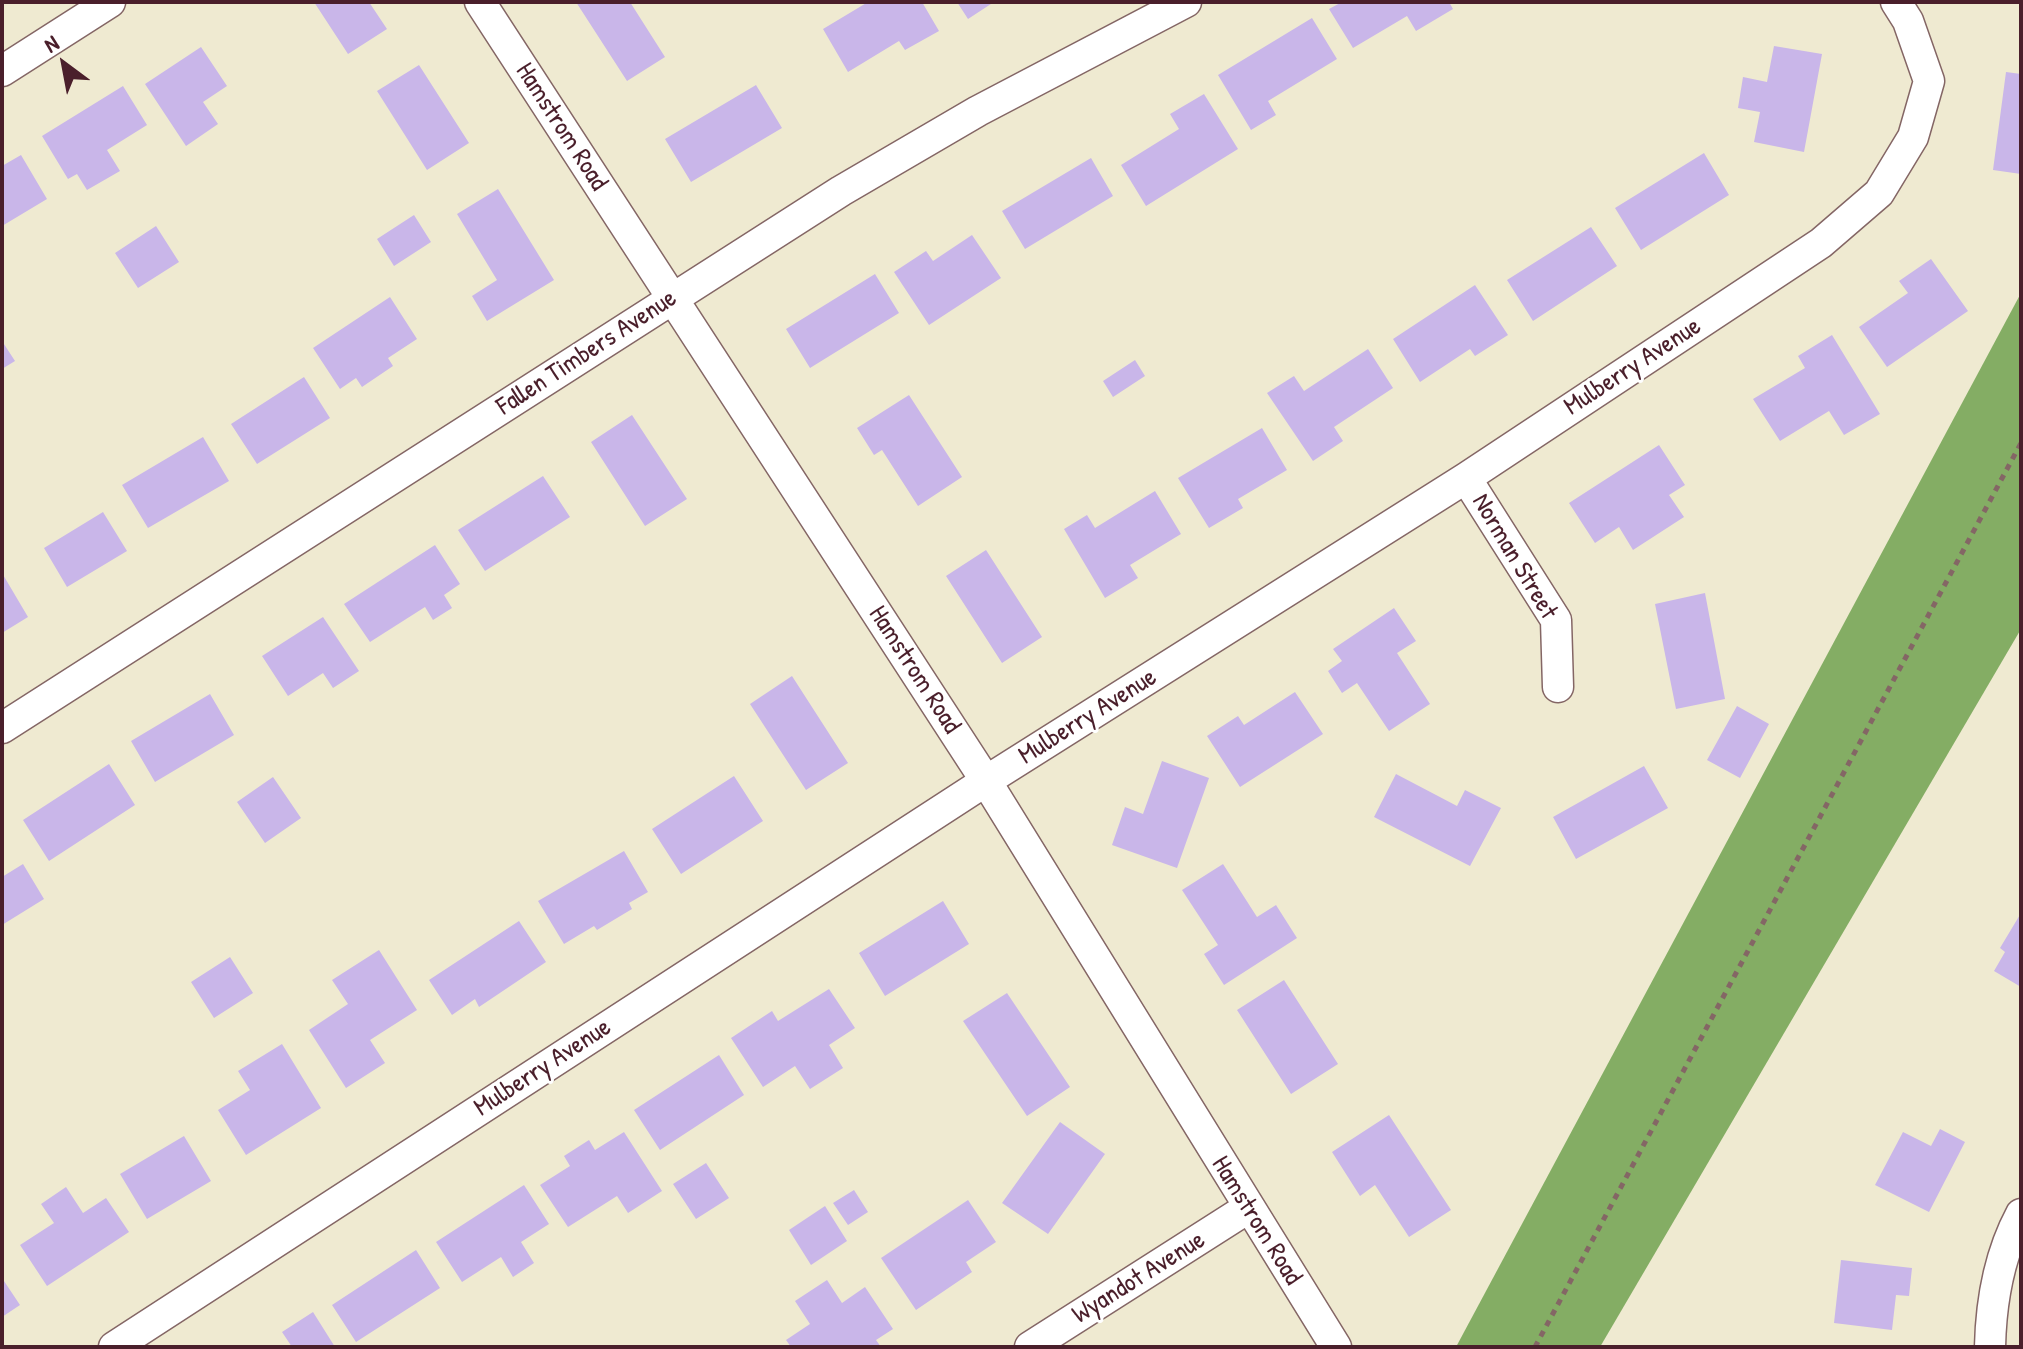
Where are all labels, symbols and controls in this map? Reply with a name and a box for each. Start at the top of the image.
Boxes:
north arrow [24,24,104,104]
text: N [38,28,64,59]
street label: Hamstrom Road [508,57,614,197]
street label: Fallen Timbers Avenue [491,283,683,423]
street label: Mulberry Avenue [1559,311,1707,423]
street label: Norman Street [1464,489,1564,625]
street label: Hamstrom Road [861,600,967,740]
street label: Mulberry Avenue [1013,662,1163,772]
street label: Mulberry Avenue [469,1012,617,1124]
street label: Hamstrom Road [1204,1151,1308,1291]
street label: Wyandot Avenue [1067,1225,1211,1331]

